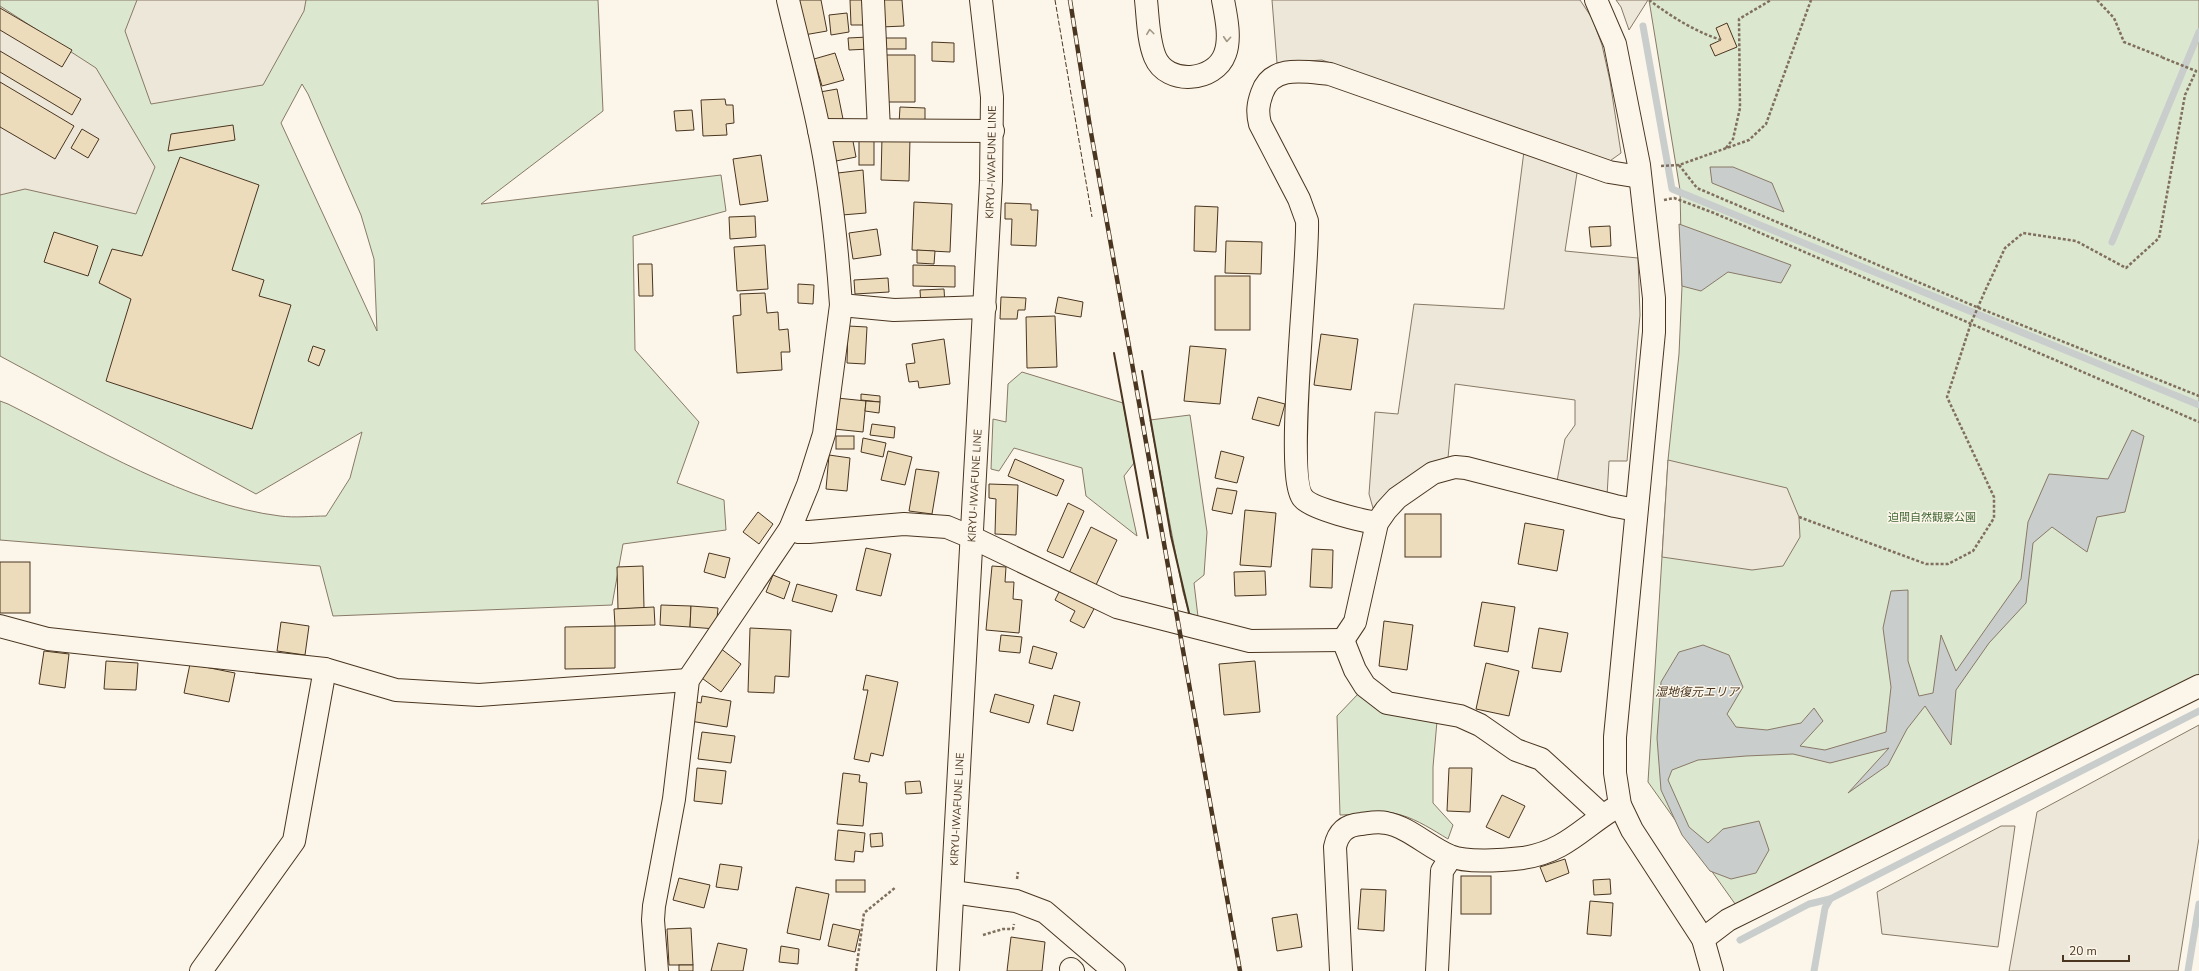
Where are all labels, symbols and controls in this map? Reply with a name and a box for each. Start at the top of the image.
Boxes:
one-way arrow [1146,29,1155,35]
one-way arrow [1222,36,1231,42]
street label: KIRYU-IWAFUNE LINE [981,105,999,219]
street label: KIRYU-IWAFUNE LINE [964,429,985,543]
park label: 迫間自然観察公園 [1888,510,1976,525]
water label: 湿地復元エリア [1655,684,1741,700]
street label: KIRYU-IWAFUNE LINE [946,752,967,866]
scale bar [2063,937,2129,963]
text: 20 m [2069,943,2097,959]

